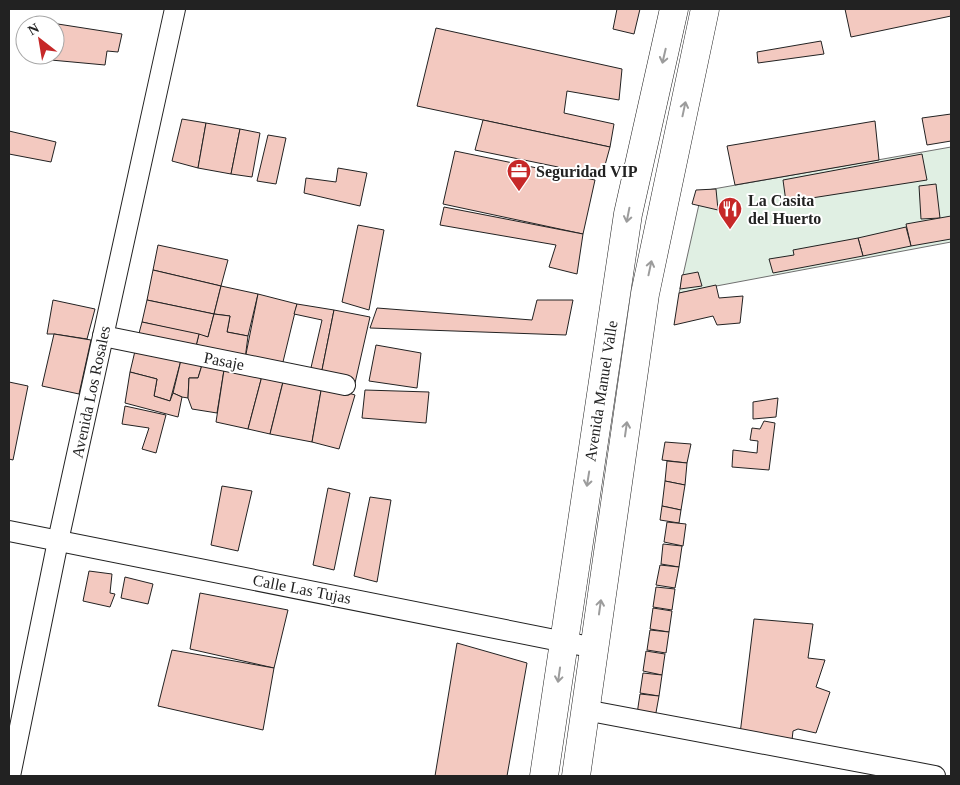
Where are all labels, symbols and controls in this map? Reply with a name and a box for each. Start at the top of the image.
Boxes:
north arrow [15,15,65,65]
text: N [25,20,42,38]
one-way arrow [659,48,668,64]
one-way arrow [680,101,689,117]
office icon: Seguridad VIP [506,158,532,192]
place label: Seguridad VIP [536,163,638,181]
place label: La Casita del Huerto [748,192,821,227]
restaurant icon: La Casita del Huerto [717,196,743,230]
one-way arrow [623,206,632,222]
one-way arrow [646,260,656,276]
street label: Avenida Manuel Valle [581,319,621,463]
street label: Avenida Los Rosales [69,324,113,460]
street label: Pasaje [202,349,246,374]
one-way arrow [621,421,631,437]
one-way arrow [583,471,593,487]
street label: Calle Las Tujas [251,571,352,608]
one-way arrow [596,599,606,615]
one-way arrow [554,666,564,682]

